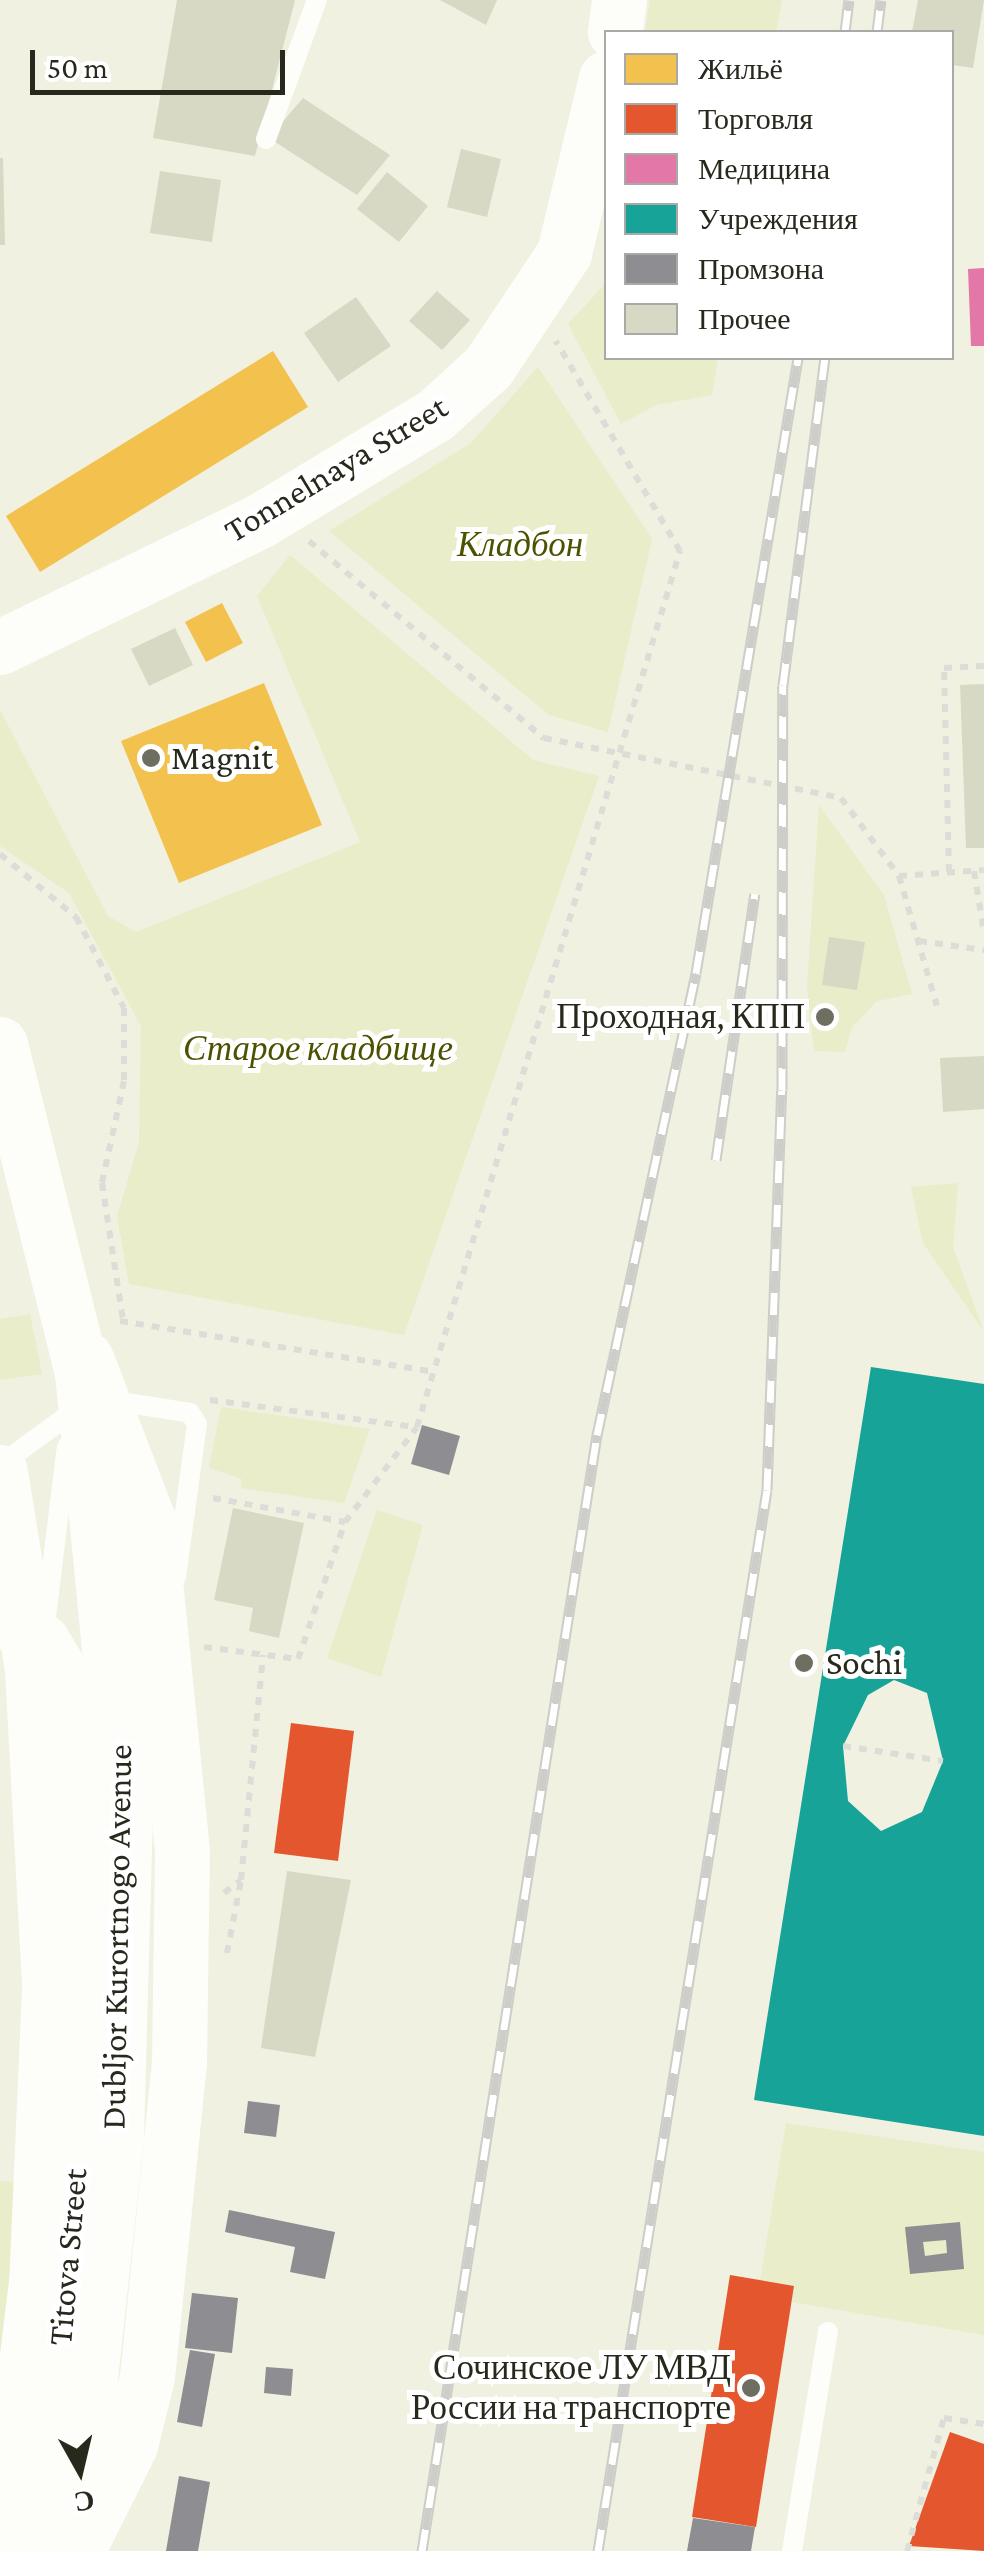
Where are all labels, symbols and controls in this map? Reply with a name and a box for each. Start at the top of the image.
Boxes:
scale bar [35,30,290,92]
legend [604,30,954,360]
text: 50 m [47,51,108,84]
text: Жильё [698,52,783,85]
text: Торговля [698,102,813,135]
text: Медицина [698,152,830,185]
text: Учреждения [698,202,858,235]
text: Промзона [698,252,824,285]
text: Прочее [698,302,791,335]
street label: Tonnelnaya Street [217,386,455,552]
park label: Кладбон [457,524,583,566]
place label: Magnit [171,737,273,779]
marker: Magnit [140,747,162,769]
place label: Проходная, КПП [556,996,805,1038]
marker: Проходная, КПП [814,1006,836,1028]
park label: Старое кладбище [183,1028,453,1070]
place label: Sochi [826,1642,902,1684]
marker: Sochi [791,1650,817,1676]
street label: Dubljor Kurortnogo Avenue [93,1744,141,2130]
street label: Titova Street [39,2167,97,2347]
place label: Сочинское ЛУ МВД России на транспорте [411,2347,731,2429]
marker: Сочинское ЛУ МВД России на транспорте [740,2377,762,2399]
north arrow [30,2421,130,2521]
text: С [72,2484,96,2518]

